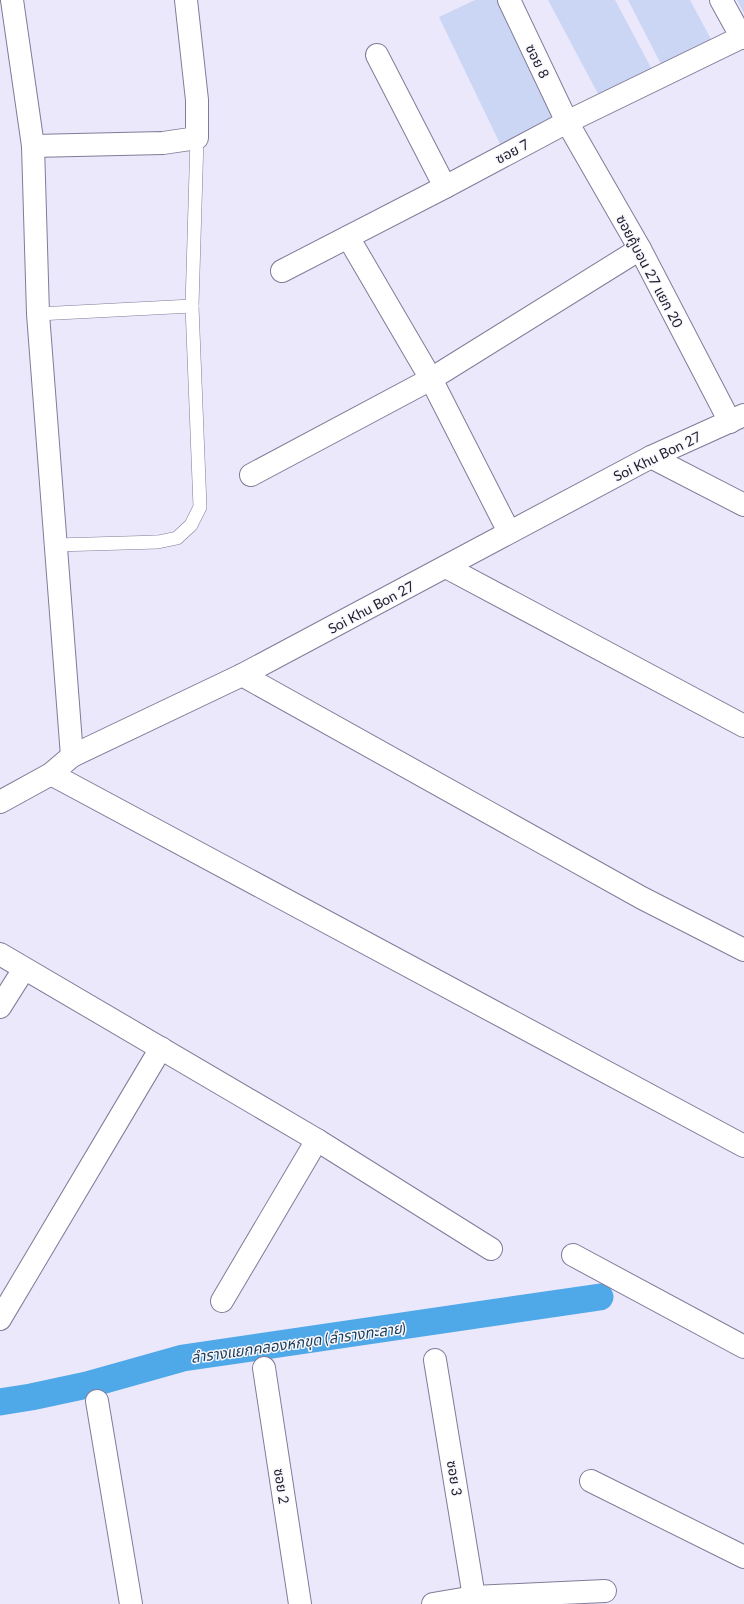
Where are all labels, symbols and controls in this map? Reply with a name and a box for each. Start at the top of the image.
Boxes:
street label: ซอย 8 [523,41,553,81]
street label: ซอย 7 [492,135,532,167]
street label: ซอยคู้บอน 27 แยก 20 [612,212,687,331]
street label: Soi Khu Bon 27 [610,427,704,485]
street label: Soi Khu Bon 27 [325,577,417,637]
water label: ลำรางแยกคลองหกขุด (ลำรางทะลาย) [189,1318,407,1367]
street label: ซอย 3 [444,1459,466,1497]
street label: ซอย 2 [271,1467,293,1505]

